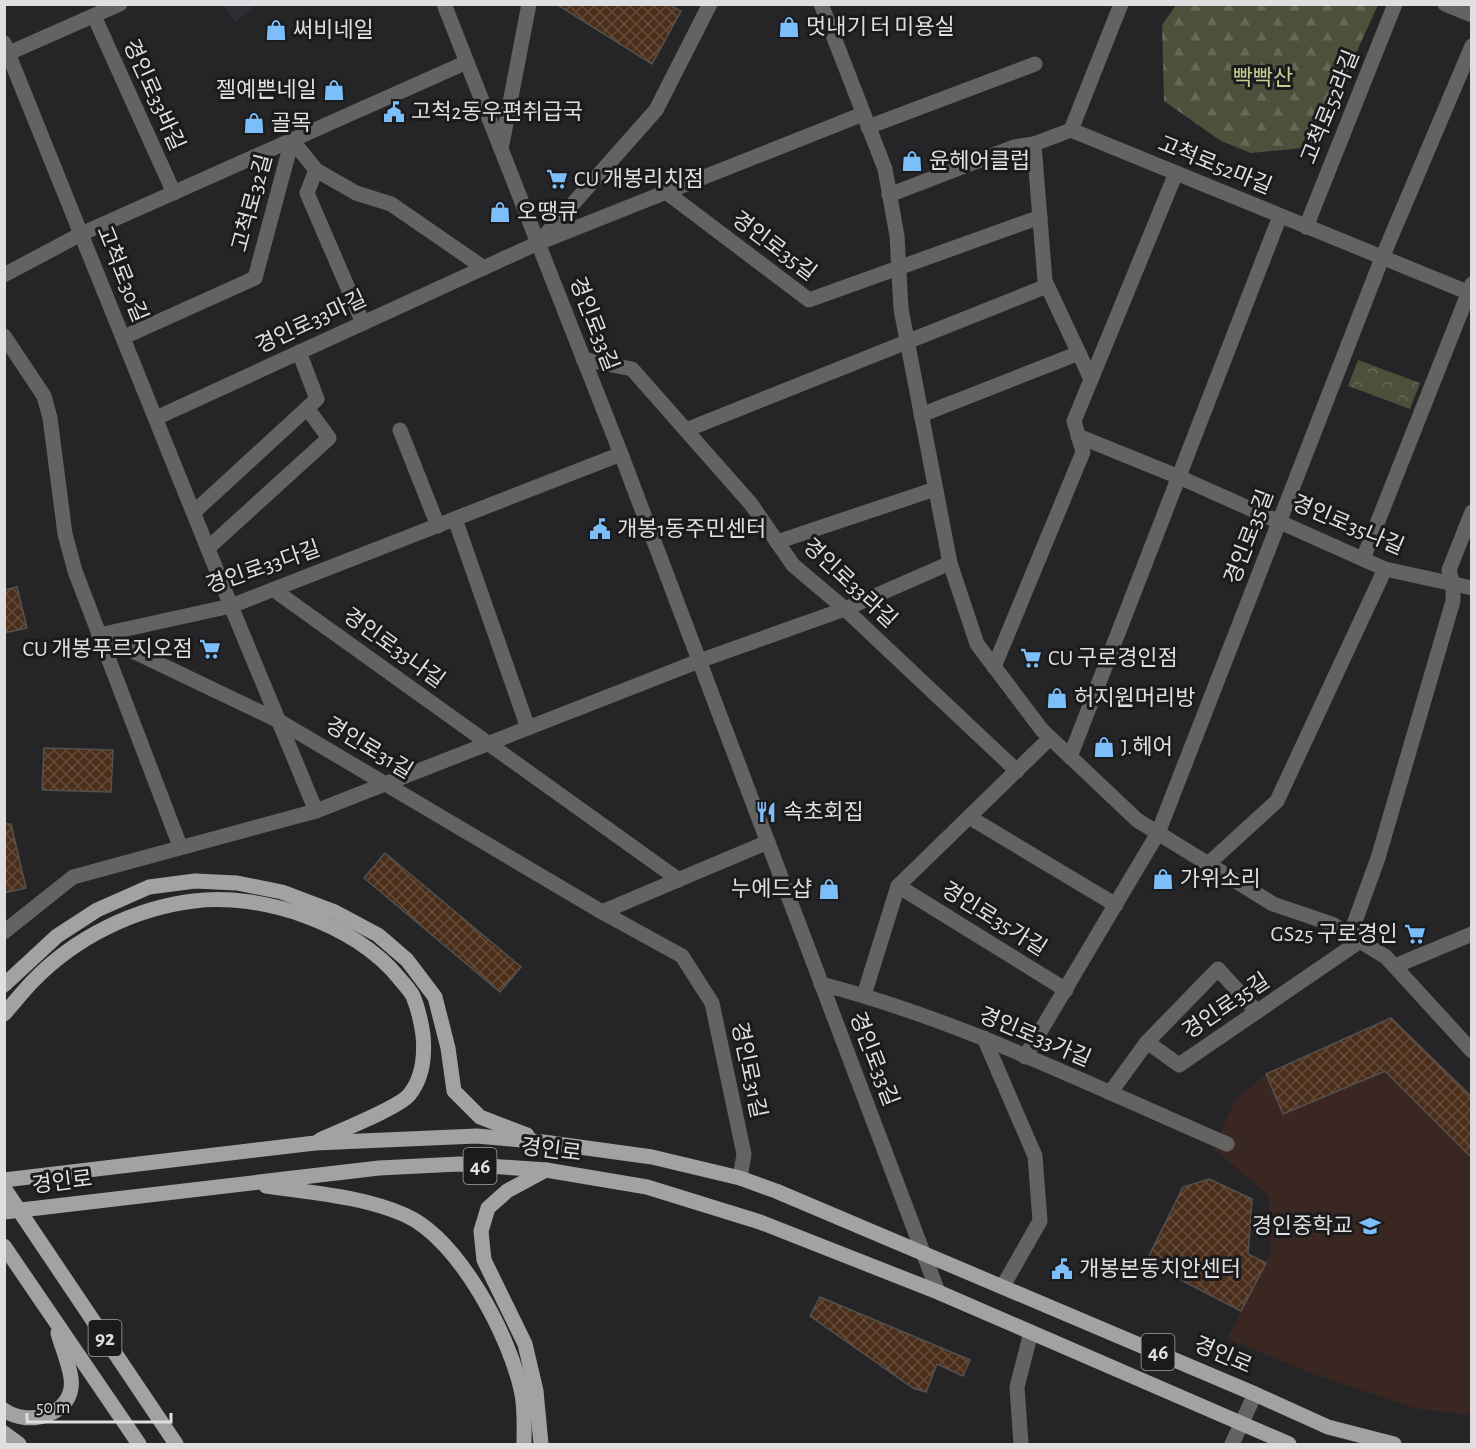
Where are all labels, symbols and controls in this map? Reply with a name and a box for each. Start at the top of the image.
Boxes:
shop icon: 멋내기 터 미용실 [777,15,801,39]
place label: 멋내기 터 미용실 [806,15,955,38]
shop icon: 써비네일 [264,18,288,42]
place label: 써비네일 [293,18,374,41]
street label: 경인로33바길 [120,36,189,154]
street label: 고척로52라길 [1296,47,1363,167]
park label: 빡빡산 [1233,66,1293,89]
place label: 젤예쁜네일 [216,78,317,101]
shop icon: 젤예쁜네일 [322,78,346,102]
public building icon: 고척2동우편취급국 [382,100,406,124]
place label: 고척2동우편취급국 [411,100,583,123]
shop icon: 골목 [242,111,266,135]
place label: 골목 [271,112,311,134]
street label: 고척로52마길 [1155,131,1275,198]
shop icon: 윤헤어클럽 [900,149,924,173]
place label: 윤헤어클럽 [929,149,1030,172]
street label: 고척로32길 [227,152,276,254]
supermarket icon: CU 개봉리치점 [545,167,569,191]
place label: CU 개봉리치점 [574,167,704,190]
shop icon: 오땡큐 [488,200,512,224]
place label: 오땡큐 [517,200,578,223]
street label: 경인로35길 [728,207,821,285]
street label: 고척로30길 [93,222,152,325]
street label: 경인로33길 [566,273,623,374]
street label: 경인로33마길 [252,286,370,357]
street label: 경인로35길 [1220,486,1277,587]
street label: 경인로35나길 [1289,491,1408,558]
public building icon: 개봉1동주민센터 [588,517,612,541]
place label: 개봉1동주민센터 [617,517,766,540]
street label: 경인로33라길 [799,534,902,632]
street label: 경인로33다길 [203,536,323,597]
street label: 경인로33나길 [339,603,449,692]
place label: CU 개봉푸르지오점 [22,637,193,660]
supermarket icon: CU 개봉푸르지오점 [198,637,222,661]
supermarket icon: CU 구로경인점 [1019,646,1043,670]
place label: CU 구로경인점 [1048,646,1178,669]
shop icon: 허지원머리방 [1045,686,1069,710]
place label: 허지원머리방 [1074,686,1195,709]
street label: 경인로31길 [322,713,417,783]
shop icon: J.헤어 [1092,735,1116,759]
place label: J.헤어 [1121,735,1173,758]
restaurant icon: 속초회집 [754,800,778,824]
place label: 속초회집 [783,800,864,823]
shop icon: 가위소리 [1151,867,1175,891]
place label: 가위소리 [1180,867,1261,890]
place label: 누에드샵 [731,877,812,900]
shop icon: 누에드샵 [817,877,841,901]
street label: 경인로35가길 [938,877,1051,960]
place label: GS25 구로경인 [1271,922,1398,945]
supermarket icon: GS25 구로경인 [1403,922,1427,946]
street label: 경인로35길 [1178,968,1273,1043]
street label: 경인로33가길 [976,1003,1095,1070]
street label: 경인로33길 [846,1008,903,1109]
street label: 경인로31길 [728,1020,771,1120]
street label: 경인로 [520,1134,583,1165]
road number: 46 [464,1148,496,1184]
street label: 경인로 [30,1166,93,1197]
place label: 경인중학교 [1252,1214,1353,1237]
school or university icon: 경인중학교 [1358,1214,1382,1238]
public building icon: 개봉본동치안센터 [1050,1257,1074,1281]
place label: 개봉본동치안센터 [1079,1257,1241,1280]
road number: 92 [88,1320,122,1356]
street label: 경인로 [1191,1332,1256,1377]
road number: 46 [1142,1334,1174,1370]
scale bar [27,1386,171,1424]
text: 50 m [36,1399,70,1417]

